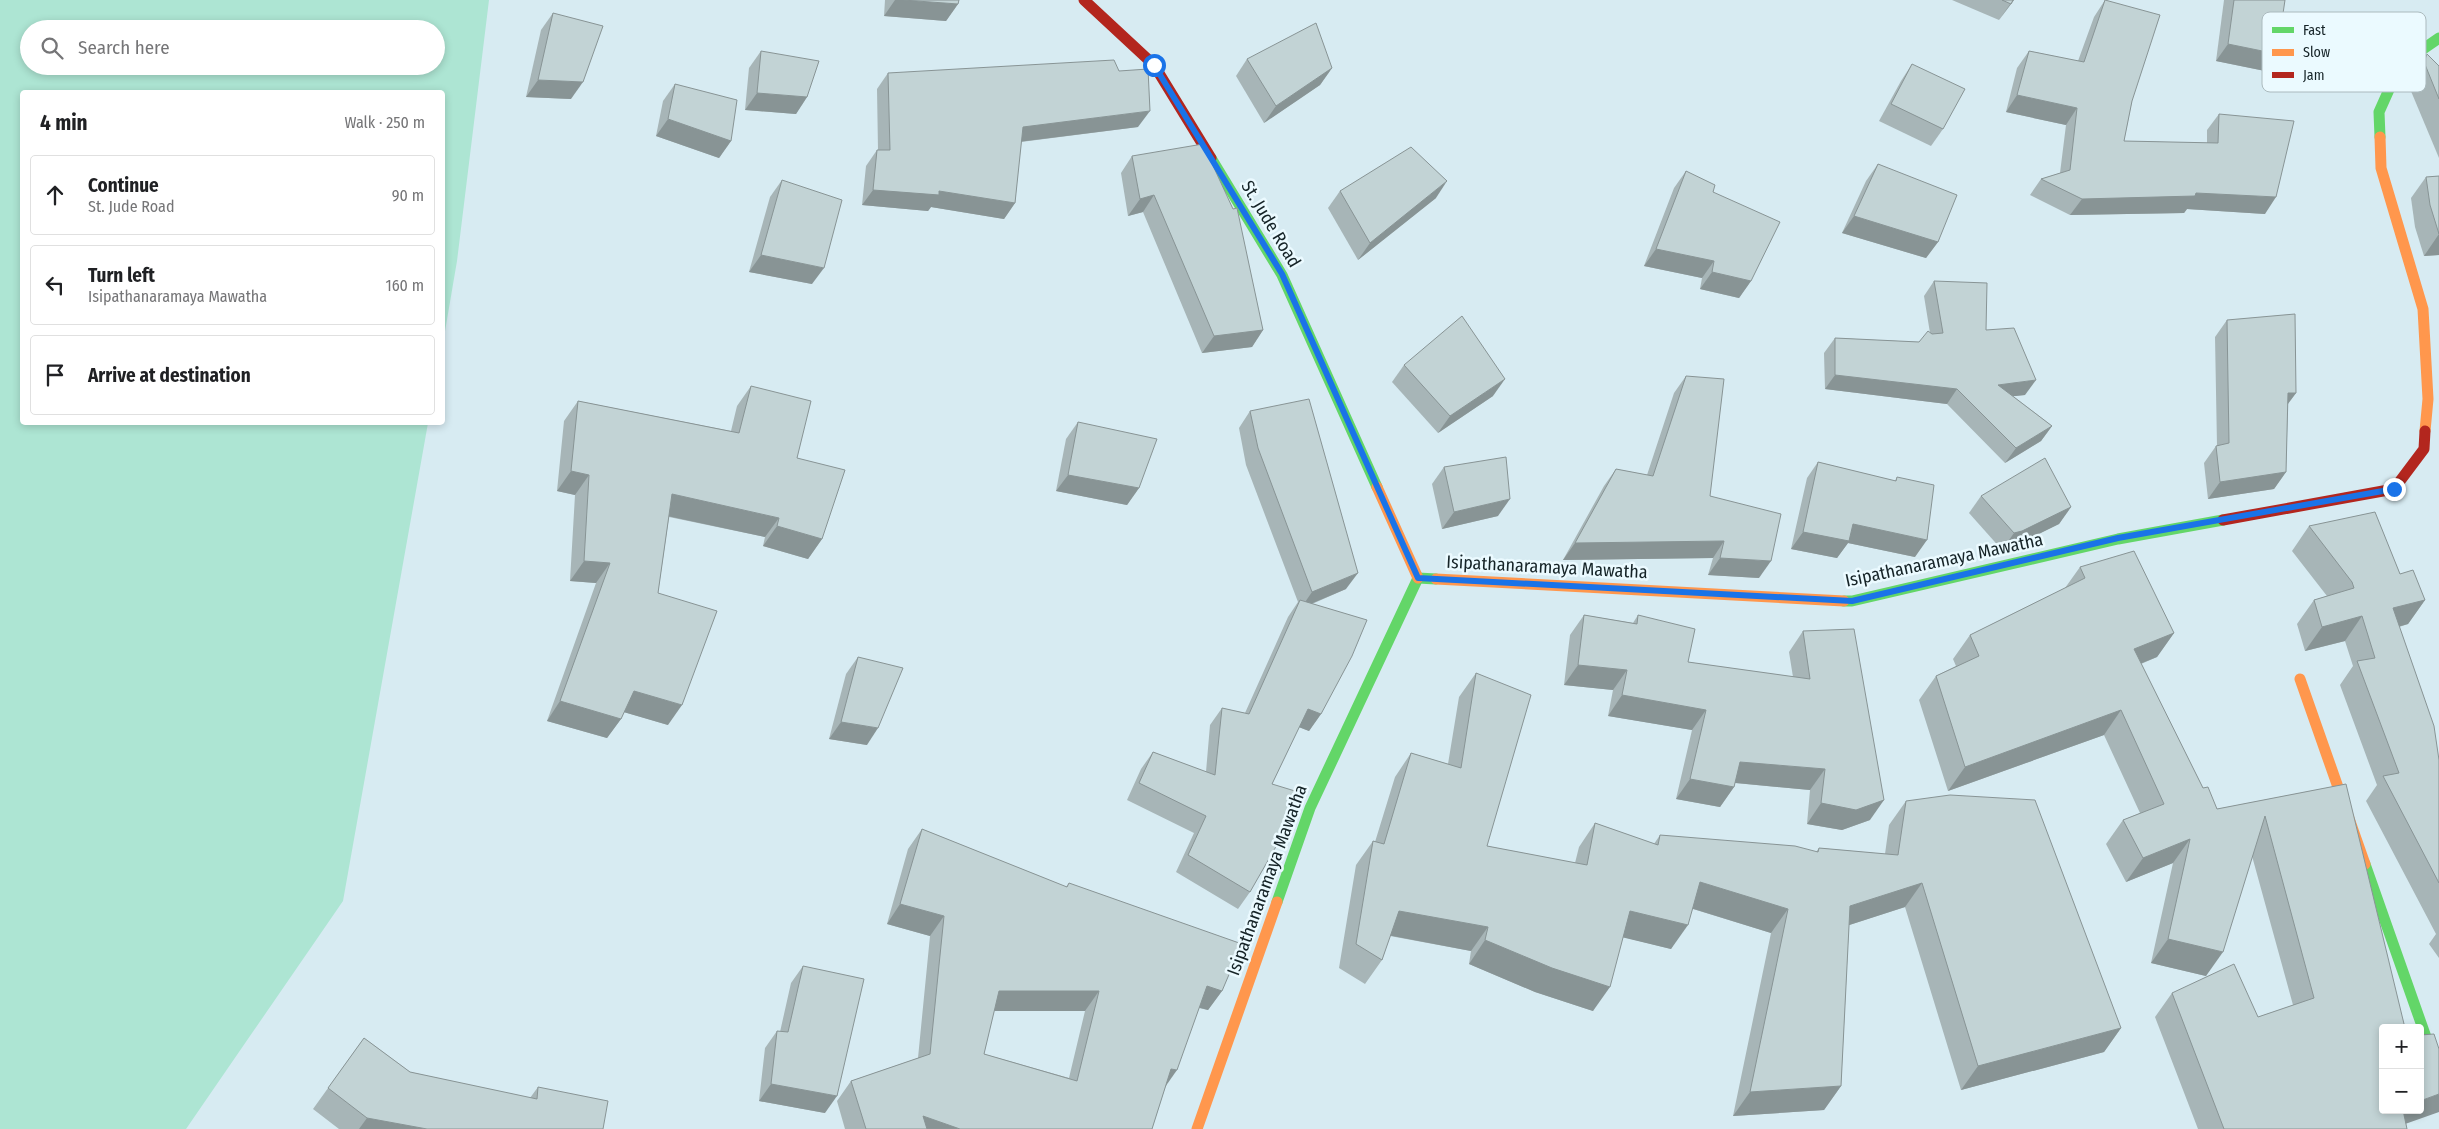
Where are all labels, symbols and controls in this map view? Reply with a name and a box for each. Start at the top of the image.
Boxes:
legend [2262,12,2426,92]
search box [20,20,445,75]
text: Fast [2303,22,2326,39]
icon: search [38,34,66,62]
text: Search here [78,36,170,59]
text: Slow [2303,44,2330,61]
route start [1143,54,1166,77]
text: Jam [2303,67,2324,84]
text: 4 min [40,110,88,136]
text: Walk · 250 m [344,113,425,132]
text: Continue [88,174,159,197]
street label: St. Jude Road [1237,177,1305,271]
icon: ahead [41,181,69,209]
text: 90 m [392,186,424,205]
text: St. Jude Road [88,197,175,216]
text: Turn left [88,264,155,287]
icon: left [41,271,69,299]
text: 160 m [385,276,424,295]
text: Isipathanaramaya Mawatha [88,287,267,306]
icon: arrive [41,361,69,389]
text: Arrive at destination [88,364,251,387]
route end [2383,478,2406,501]
street label: Isipathanaramaya Mawatha [1843,528,2045,592]
street label: Isipathanaramaya Mawatha [1446,551,1648,583]
street label: Isipathanaramaya Mawatha [1222,781,1312,978]
map controls [2379,1024,2424,1114]
button: + [2379,1024,2424,1069]
button: − [2379,1069,2424,1114]

